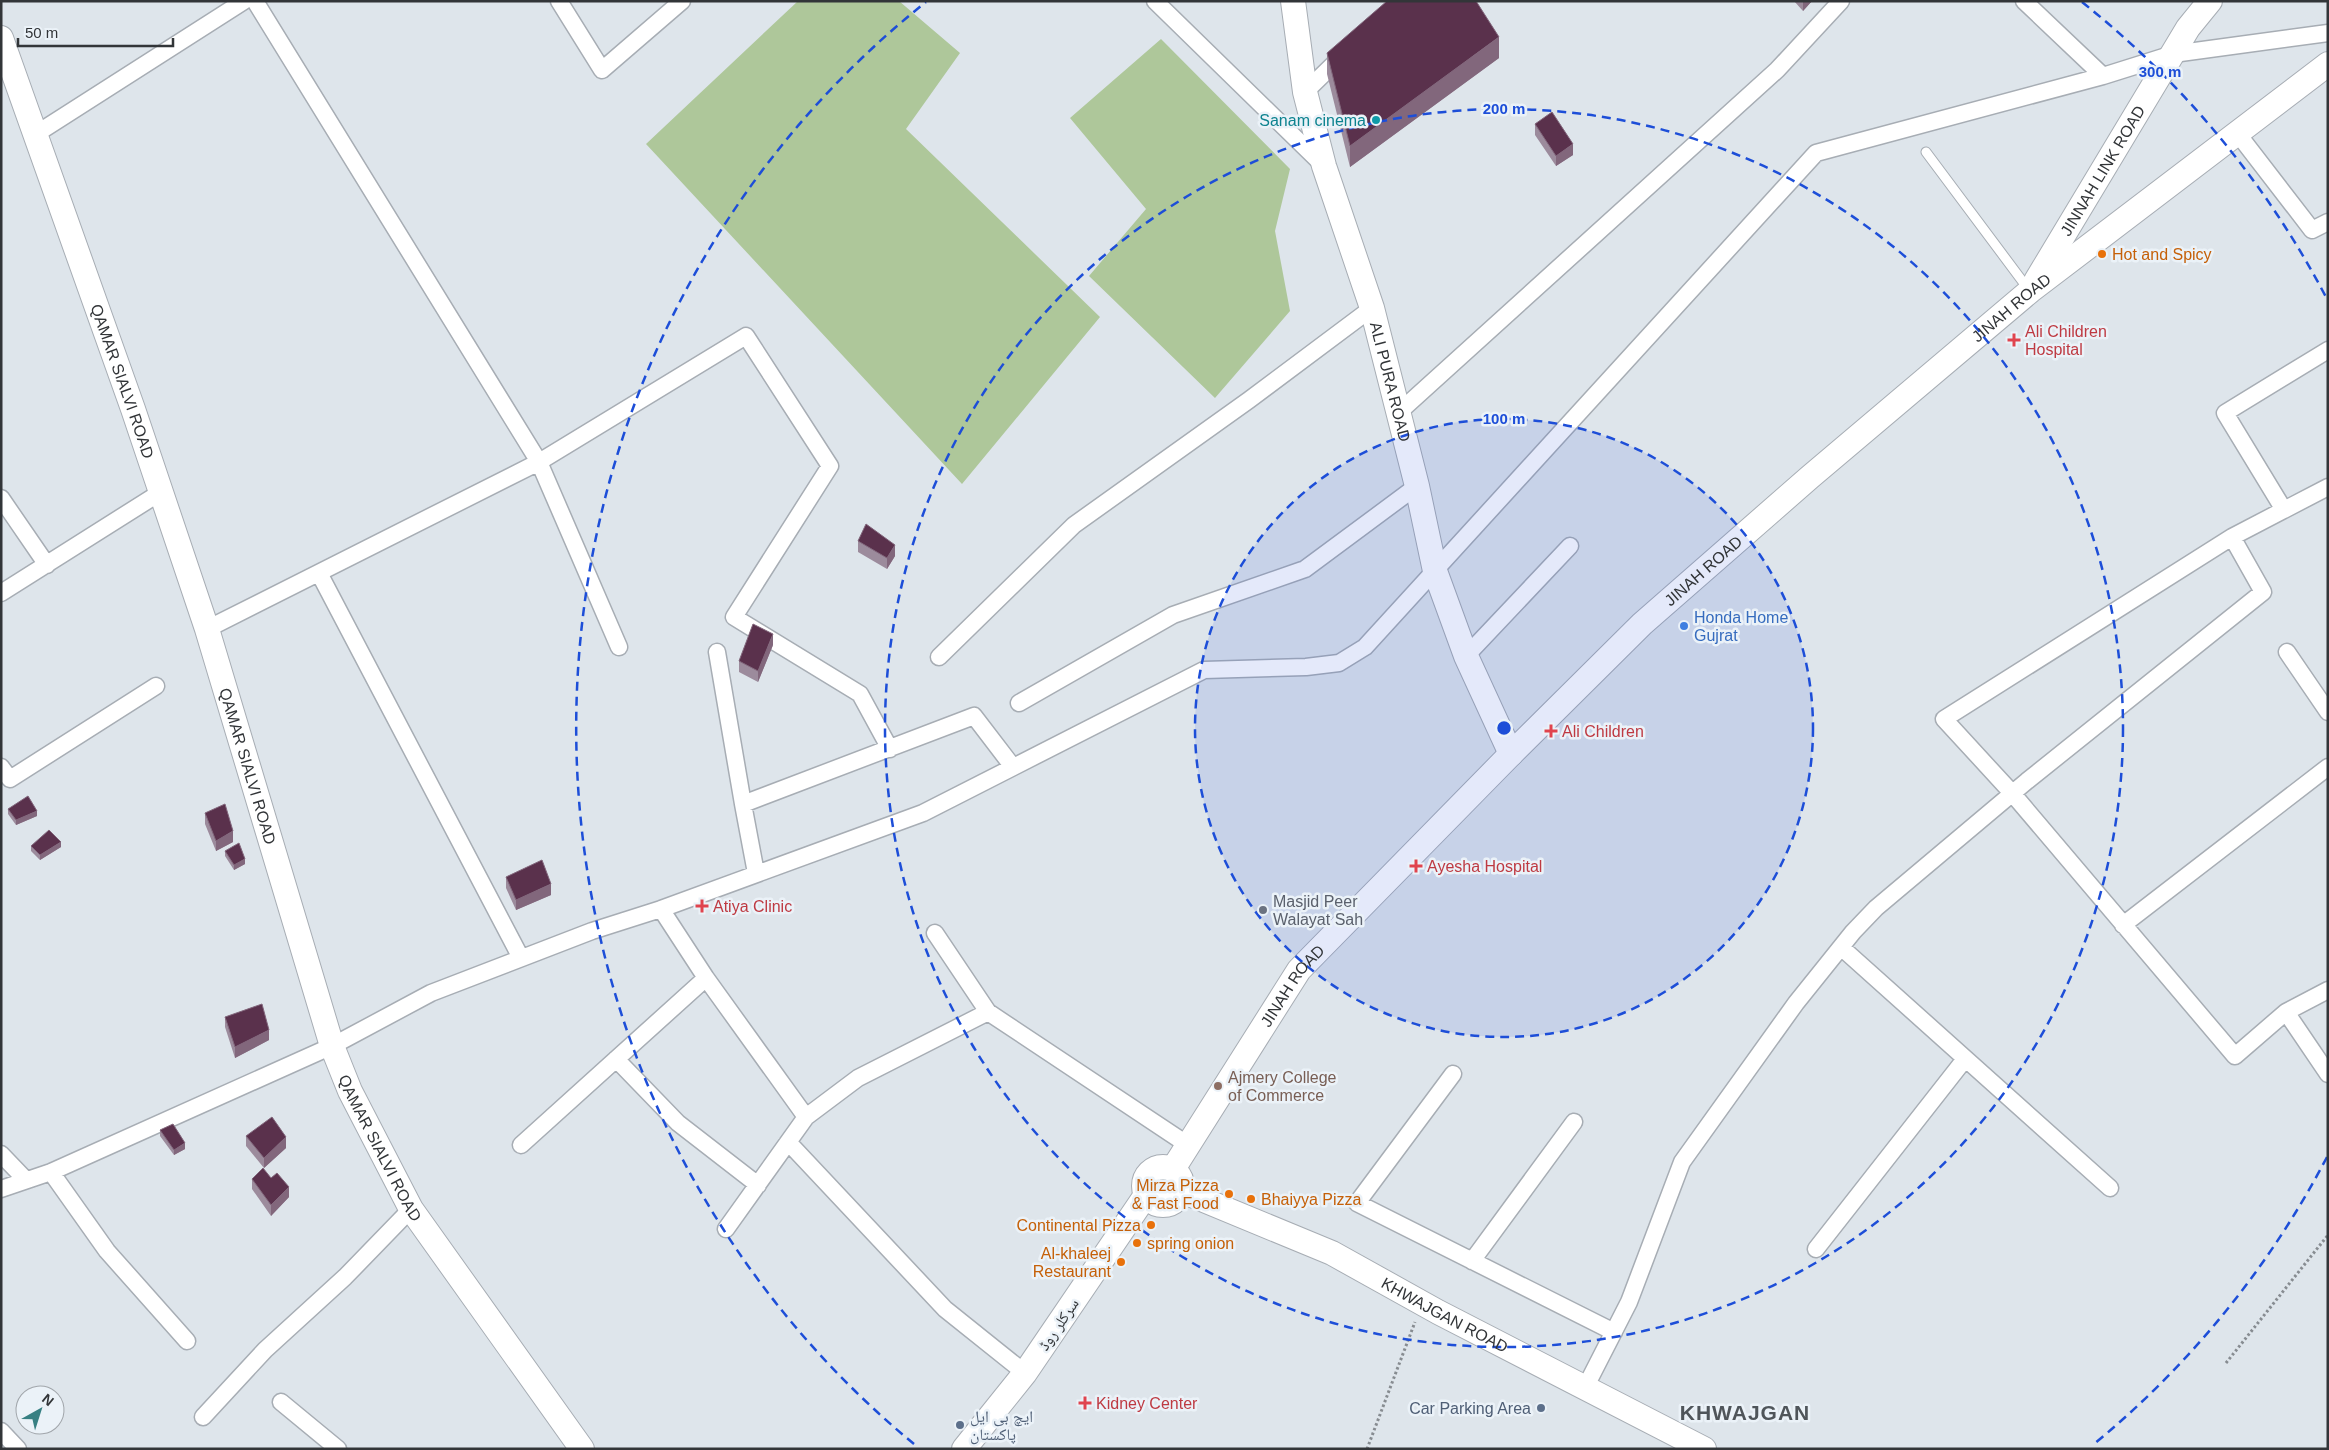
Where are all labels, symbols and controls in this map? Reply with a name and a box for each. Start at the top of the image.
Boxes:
scale bar [18,15,172,47]
text: 50 m [25,24,58,41]
text: 300 m [2139,63,2181,80]
text: 200 m [1483,100,1525,117]
street label: JINNAH LINK ROAD [2057,103,2148,239]
place label: Sanam cinema [1259,112,1366,129]
marker: Sanam cinema [1370,114,1382,126]
place label: Hot and Spicy [2112,246,2212,263]
marker: Hot and Spicy [2096,248,2108,260]
street label: JINAH ROAD [1969,270,2054,345]
street label: QAMAR SIALVI ROAD [87,302,157,461]
street label: ALI PURA ROAD [1367,320,1413,443]
place label: Ali Children Hospital [2025,323,2107,358]
marker: Ali Children Hospital [2007,333,2021,347]
text: 100 m [1483,410,1525,427]
street label: JINAH ROAD [1661,533,1746,609]
place label: Honda Home Gujrat [1694,609,1788,644]
marker: Honda Home Gujrat [1678,620,1690,632]
street label: QAMAR SIALVI ROAD [216,686,279,846]
centre of rings [1495,719,1513,737]
place label: Ali Children [1562,723,1644,740]
marker: Ali Children [1544,724,1558,738]
place label: Ayesha Hospital [1427,858,1542,875]
marker: Ayesha Hospital [1409,859,1423,873]
place label: Masjid Peer Walayat Sah [1273,893,1363,928]
place label: Atiya Clinic [713,898,792,915]
marker: Atiya Clinic [695,899,709,913]
marker: Masjid Peer Walayat Sah [1257,904,1269,916]
street label: JINAH ROAD [1257,942,1328,1030]
place label: Ajmery College of Commerce [1228,1069,1337,1104]
street label: QAMAR SIALVI ROAD [335,1072,425,1225]
marker: Ajmery College of Commerce [1212,1080,1224,1092]
place label: Mirza Pizza & Fast Food [1132,1177,1219,1212]
marker: Mirza Pizza & Fast Food [1223,1188,1235,1200]
place label: Bhaiyya Pizza [1261,1191,1362,1208]
marker: Bhaiyya Pizza [1245,1193,1257,1205]
place label: Continental Pizza [1016,1217,1141,1234]
marker: Continental Pizza [1145,1219,1157,1231]
place label: spring onion [1147,1235,1234,1252]
marker: spring onion [1131,1237,1143,1249]
place label: Al-khaleej Restaurant [1033,1245,1112,1280]
marker: Al-khaleej Restaurant [1115,1256,1127,1268]
street label: KHWAJGAN ROAD [1379,1274,1511,1356]
street label: سرکلر روڈ [1035,1295,1083,1354]
north arrow [15,1385,65,1435]
text: N [39,1390,57,1409]
place label: Kidney Center [1096,1395,1198,1412]
marker: Kidney Center [1078,1396,1092,1410]
place label: Car Parking Area [1409,1400,1531,1417]
district label: KHWAJGAN [1680,1401,1810,1424]
marker: Car Parking Area [1535,1402,1547,1414]
place label: ایچ بی ایل پاکستان [970,1408,1033,1445]
marker: ایچ بی ایل پاکستان [954,1419,966,1431]

